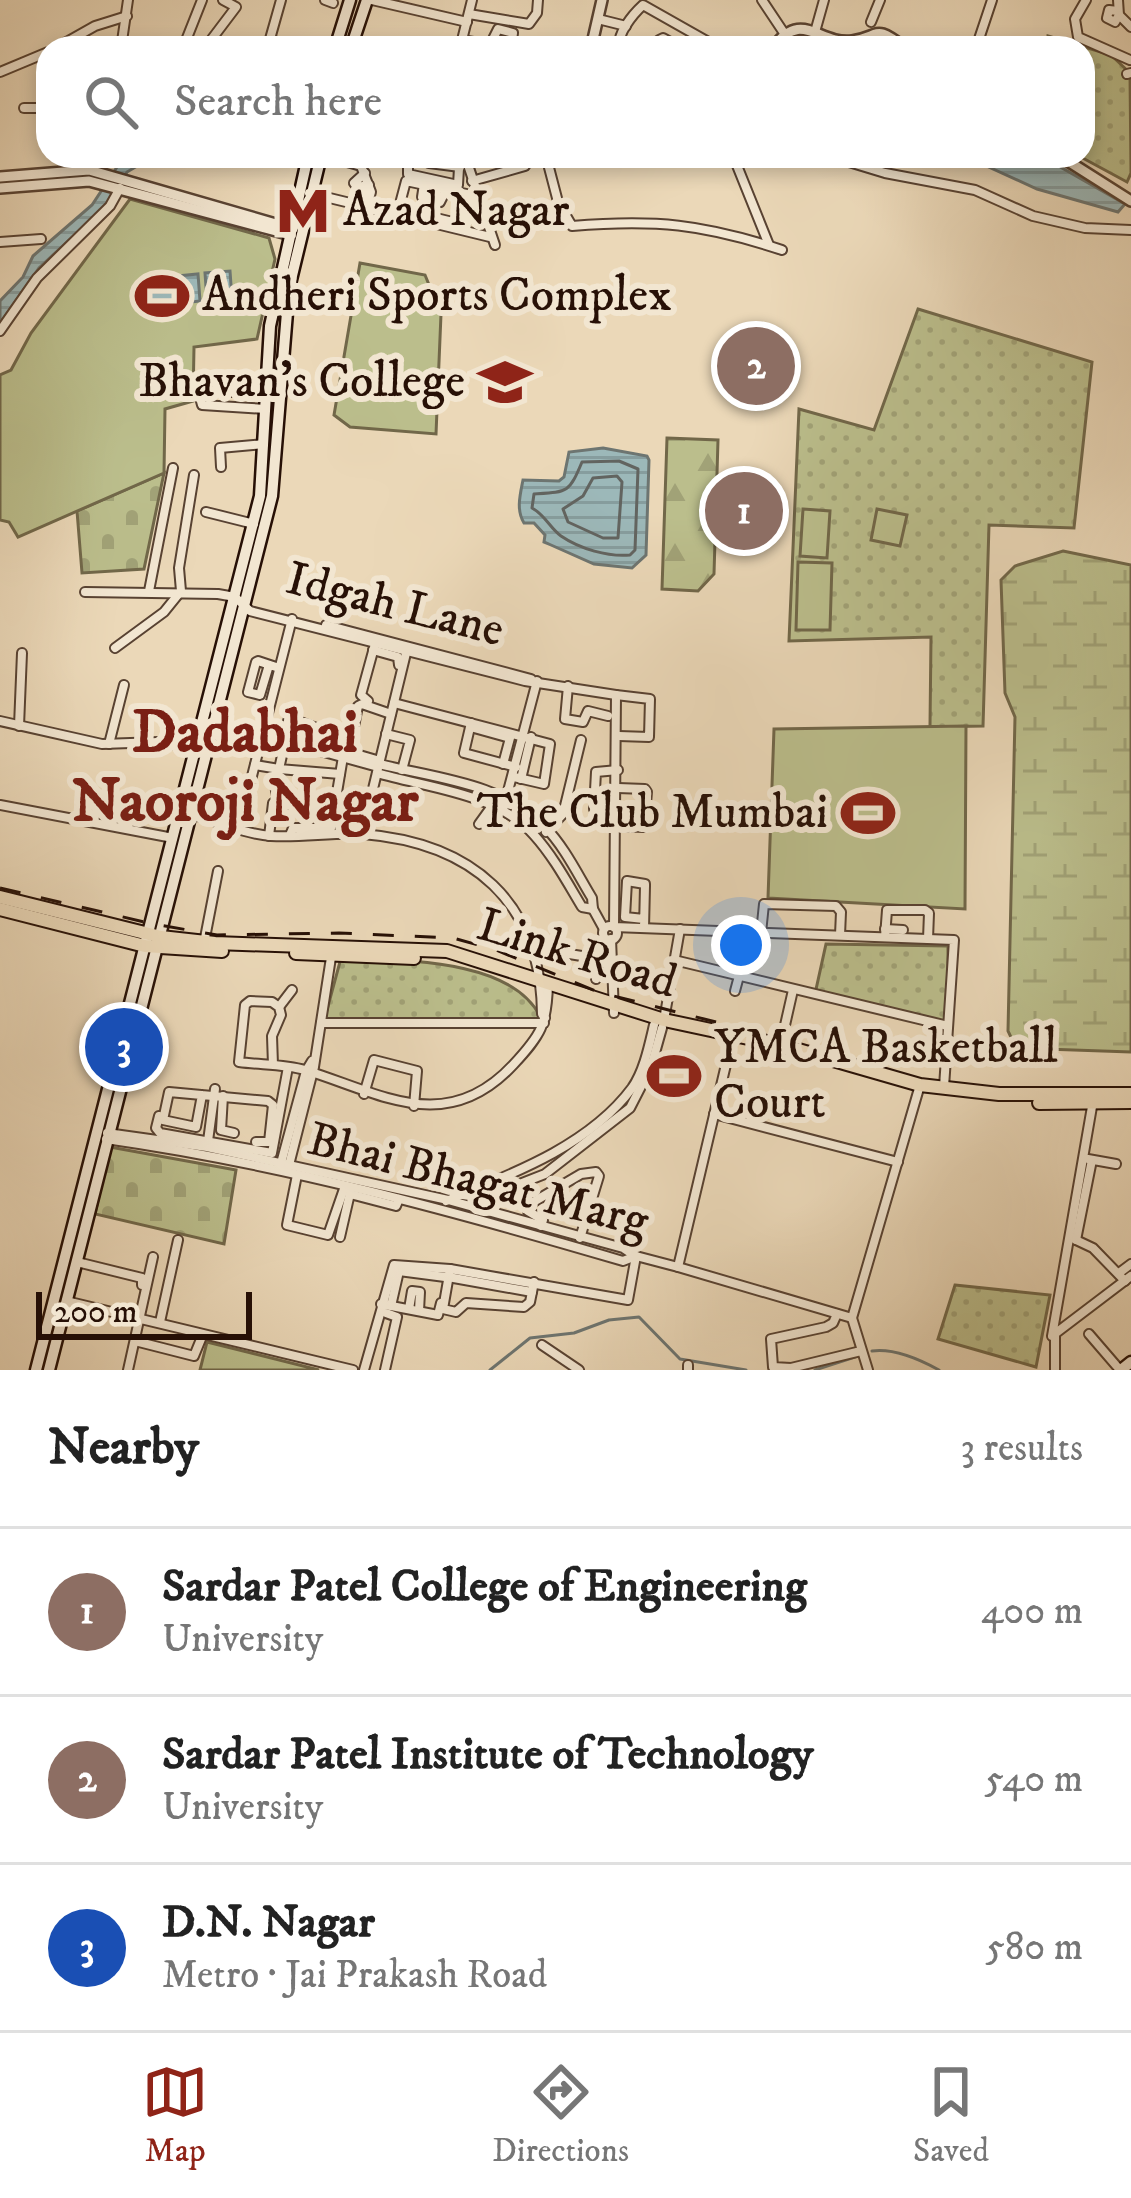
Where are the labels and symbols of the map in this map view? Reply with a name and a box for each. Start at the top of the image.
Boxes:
place label: Azad Nagar [343,181,569,241]
metro station icon: Azad Nagar [274,182,332,240]
place label: Andheri Sports Complex [202,266,672,326]
sports icon: Andheri Sports Complex [133,267,191,325]
pin: 2 [717,321,795,411]
place label: Bhavan's College [138,352,465,412]
school or university icon: Bhavan's College [476,353,534,411]
pin: 1 [705,466,783,556]
street label: Idgah Lane [280,549,510,661]
district label: Dadabhai Naoroji Nagar [72,696,419,840]
place label: The Club Mumbai [477,783,828,843]
sports icon: The Club Mumbai [839,784,897,842]
street label: Link Road [470,895,684,1013]
your location [711,915,771,975]
pin: 3 [85,1002,163,1092]
place label: YMCA Basketball Court [714,1018,1058,1133]
sports icon: YMCA Basketball Court [645,1047,703,1105]
street label: Bhai Bhagat Marg [301,1110,655,1252]
scale bar [36,1286,252,1339]

